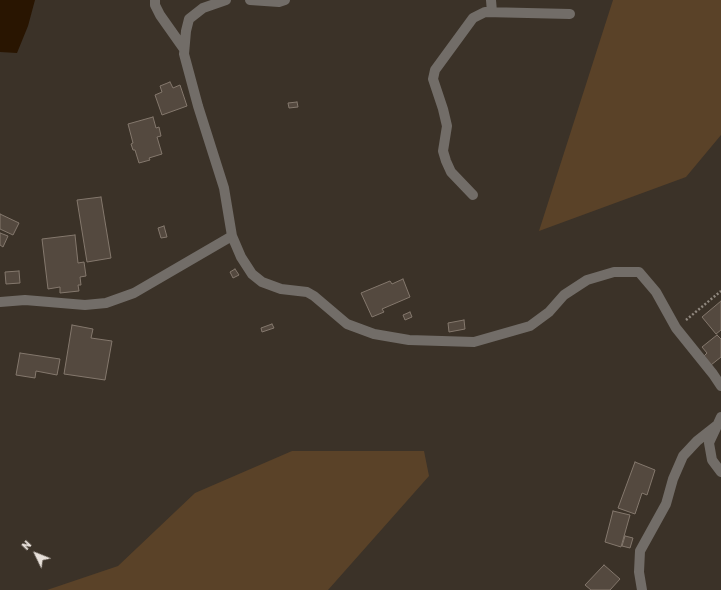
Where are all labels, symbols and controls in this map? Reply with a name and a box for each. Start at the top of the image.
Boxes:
north arrow [16,534,56,574]
text: N [19,538,34,553]

